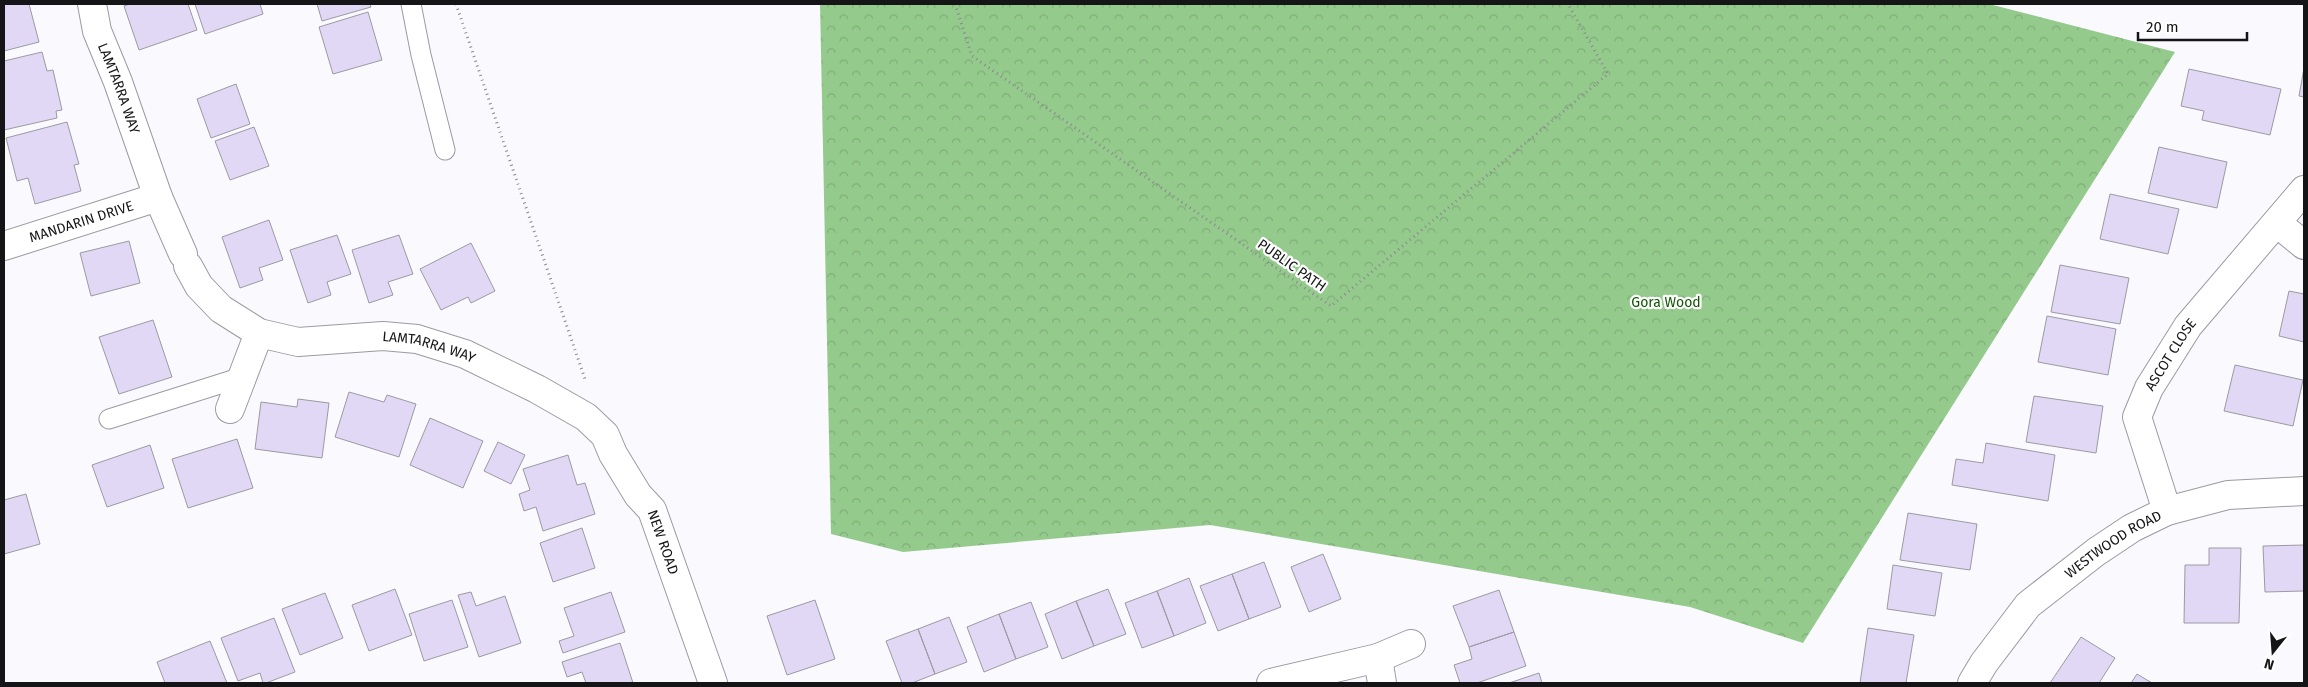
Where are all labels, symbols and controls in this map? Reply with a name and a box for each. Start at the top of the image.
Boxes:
scale bar [2138,10,2247,42]
text: 20 m [2146,18,2179,36]
street label: LAMTARRA WAY [94,41,143,136]
street label: MANDARIN DRIVE [27,197,136,246]
street label: PUBLIC PATH [1254,236,1329,295]
park label: Gora Wood [1631,294,1701,311]
street label: ASCOT CLOSE [2142,315,2200,394]
street label: LAMTARRA WAY [382,328,478,367]
street label: WESTWOOD ROAD [2062,507,2164,582]
street label: NEW ROAD [644,508,682,577]
north arrow [2248,627,2298,677]
text: N [2262,654,2276,673]

